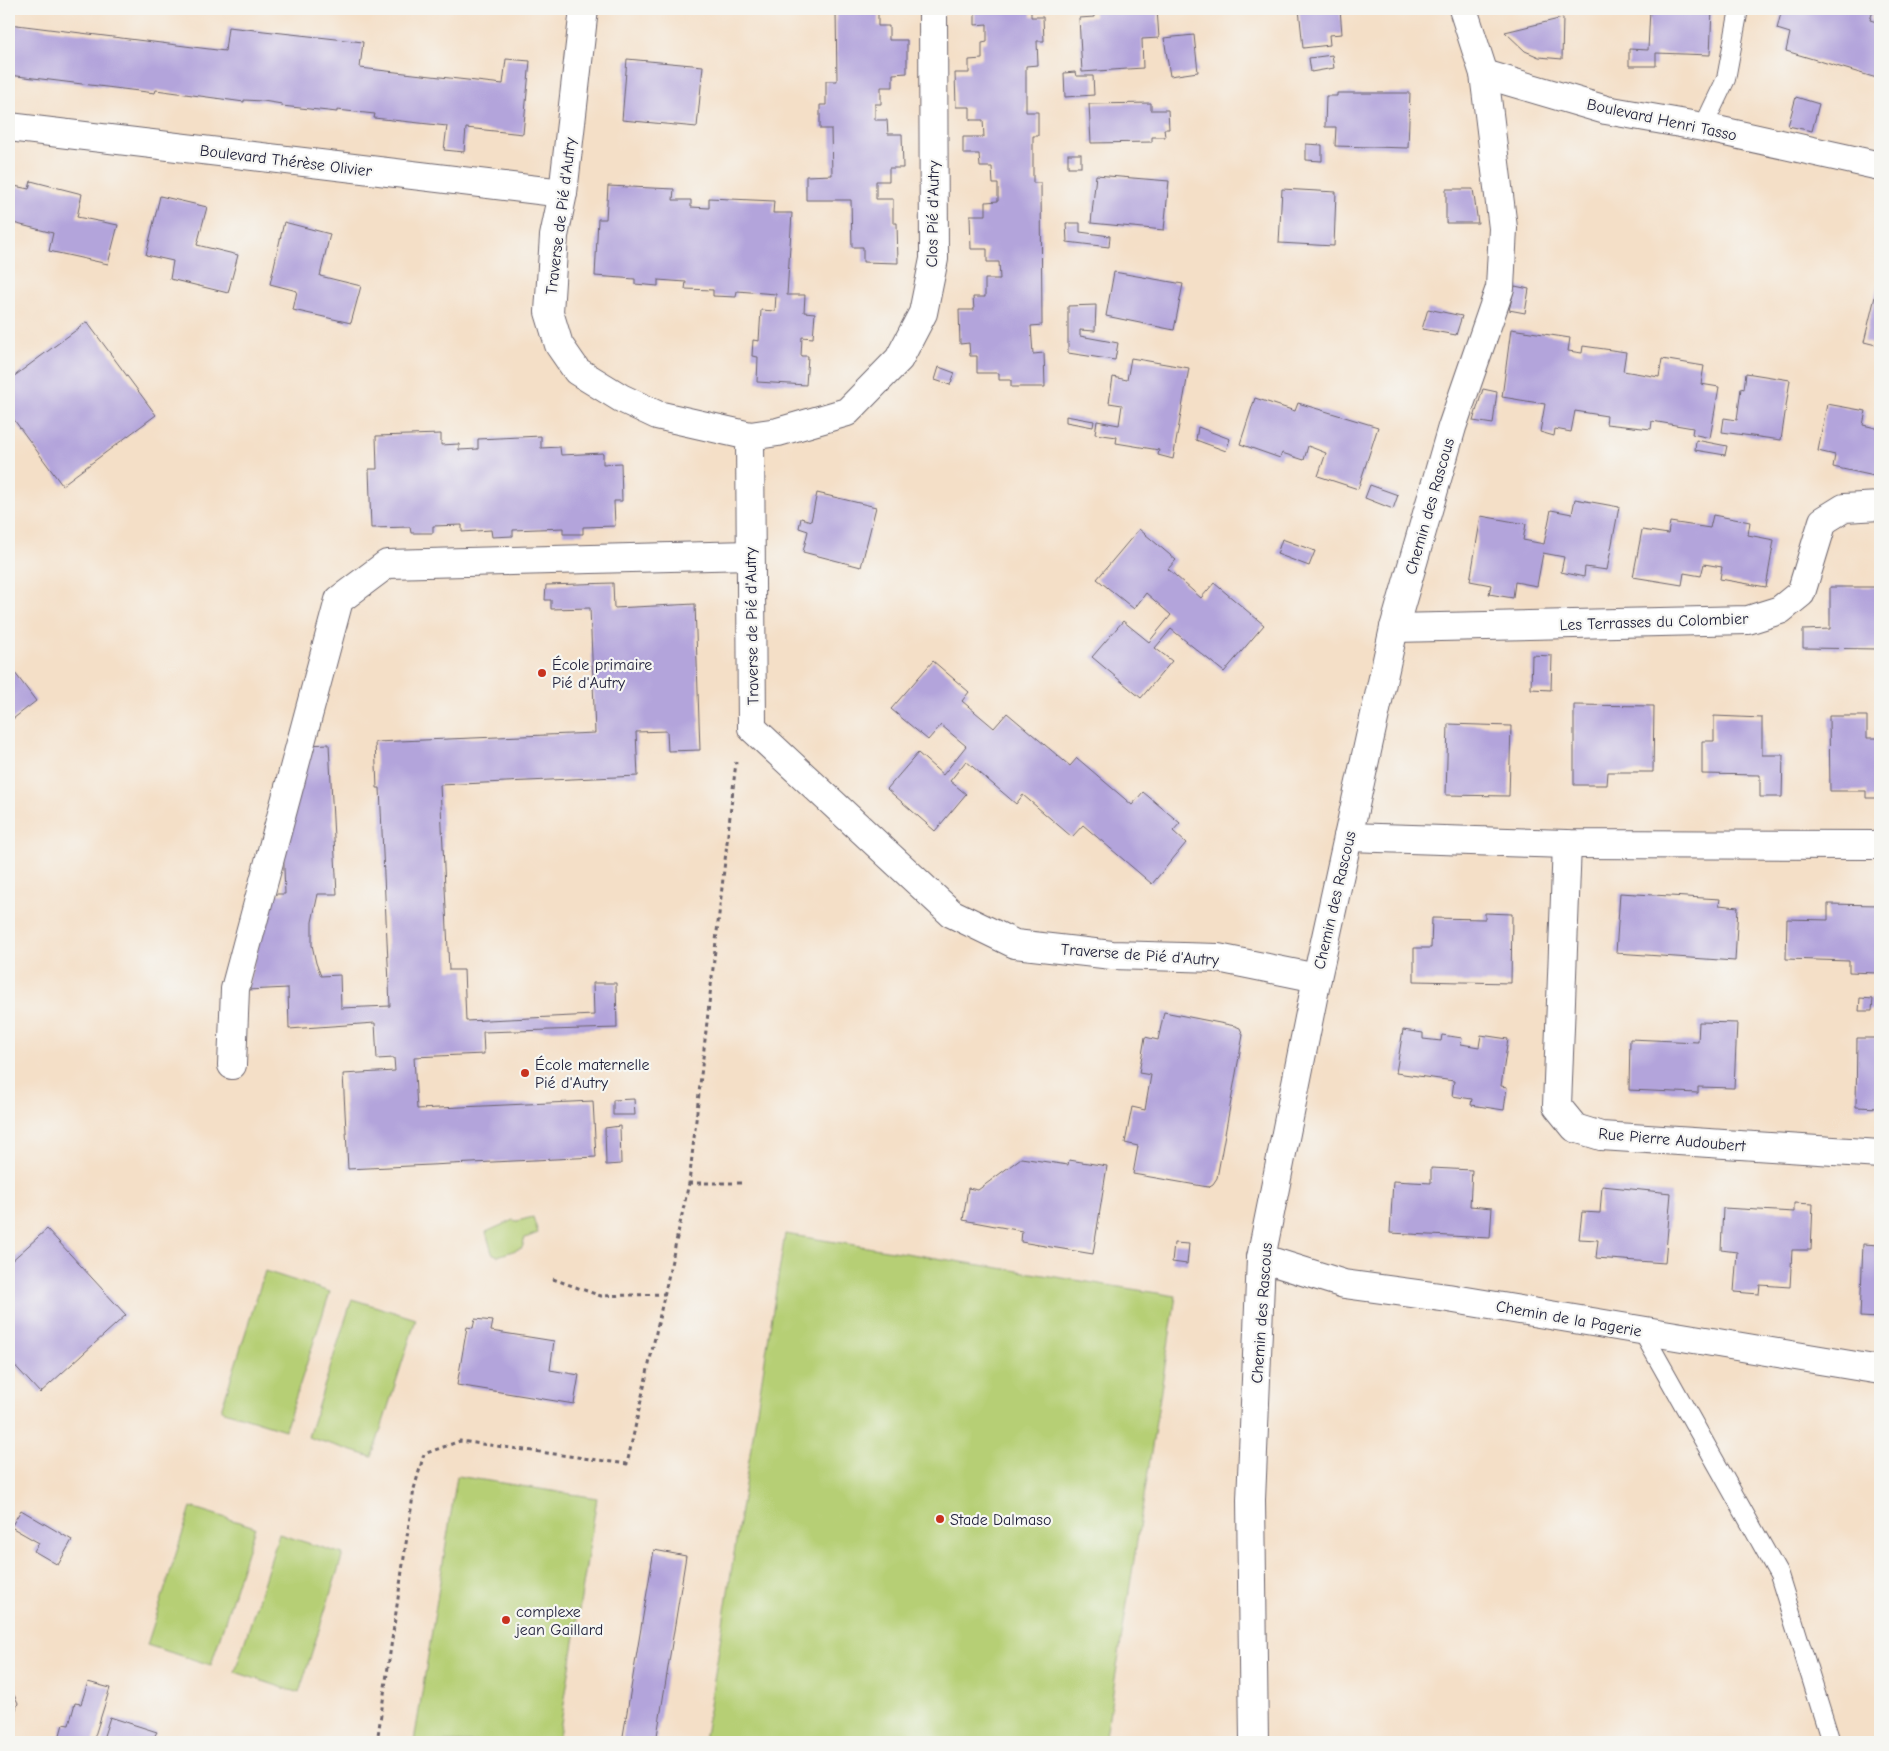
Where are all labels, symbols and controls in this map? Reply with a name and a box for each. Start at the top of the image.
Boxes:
street label: Boulevard Henri Tasso [1585,95,1738,145]
street label: Traverse de Pié d'Autry [542,136,580,296]
street label: Boulevard Thérèse Olivier [199,141,374,181]
street label: Clos Pié d'Autry [923,160,943,268]
street label: Chemin des Rascous [1402,436,1458,577]
street label: Traverse de Pié d'Autry [742,546,762,705]
street label: Les Terrasses du Colombier [1559,610,1749,634]
place label: École primaire Pié d'Autry [552,655,652,692]
marker: École primaire Pié d'Autry [536,667,548,679]
street label: Chemin des Rascous [1310,829,1360,971]
street label: Traverse de Pié d'Autry [1060,940,1220,970]
place label: École maternelle Pié d'Autry [535,1055,650,1092]
marker: École maternelle Pié d'Autry [519,1067,531,1079]
street label: Rue Pierre Audoubert [1598,1125,1747,1155]
street label: Chemin des Rascous [1248,1242,1276,1384]
street label: Chemin de la Pagerie [1495,1297,1643,1341]
place label: Stade Dalmaso [950,1511,1051,1529]
marker: Stade Dalmaso [934,1513,946,1525]
place label: complexe jean Gaillard [514,1603,603,1639]
marker: complexe jean Gaillard [500,1614,512,1626]

